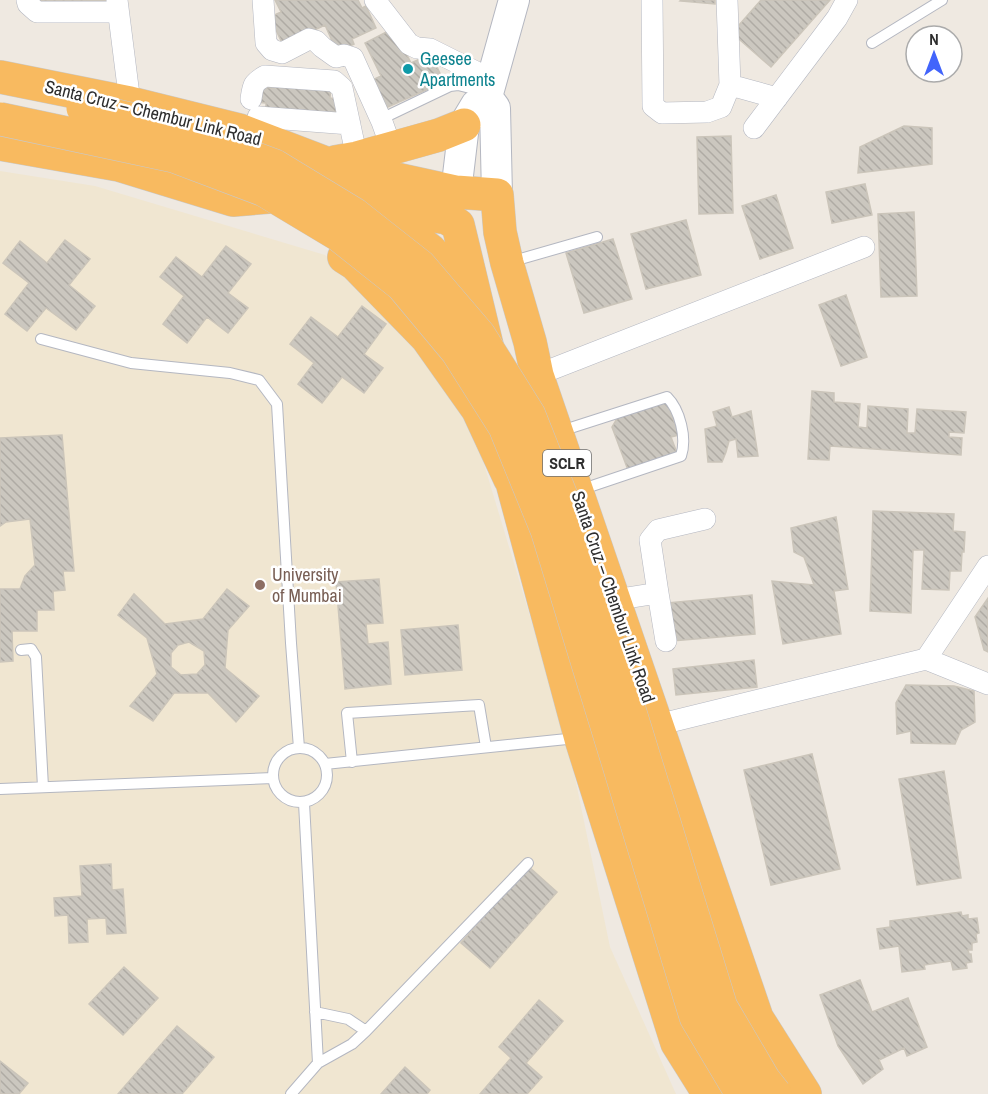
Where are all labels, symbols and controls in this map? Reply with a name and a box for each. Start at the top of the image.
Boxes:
north arrow [904,24,964,84]
text: N [929,28,939,50]
place label: Geesee Apartments [419,46,495,92]
marker: Geesee Apartments [401,62,415,76]
street label: Santa Cruz – Chembur Link Road [42,73,264,152]
road number: SCLR [543,450,591,476]
street label: Santa Cruz – Chembur Link Road [565,488,661,706]
place label: University of Mumbai [272,562,342,608]
marker: University of Mumbai [253,578,267,592]

